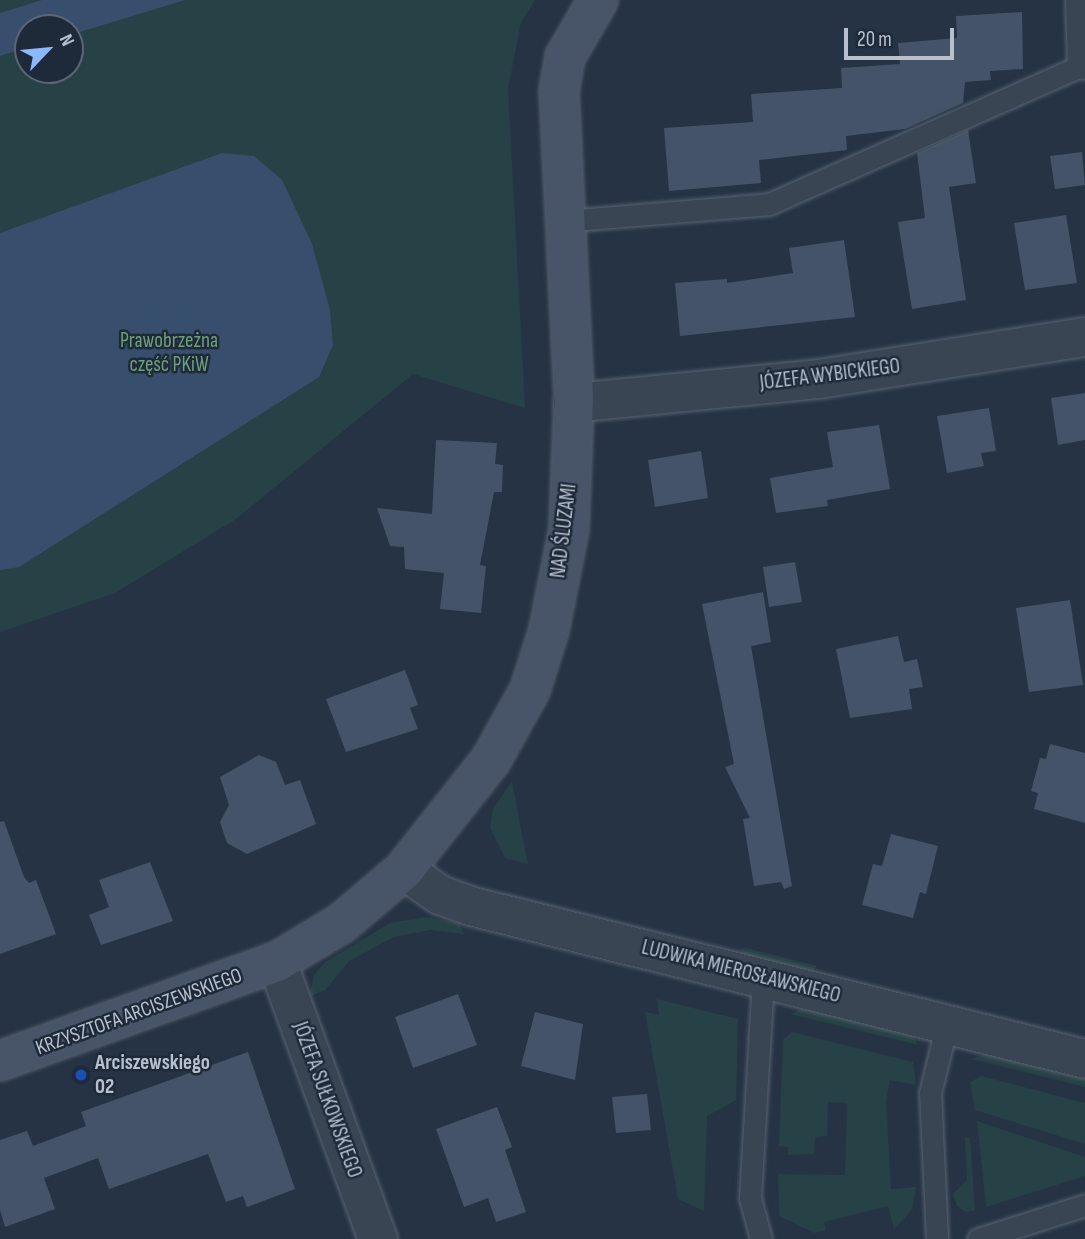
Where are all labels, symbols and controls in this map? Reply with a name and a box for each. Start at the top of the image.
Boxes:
north arrow [14,14,84,84]
scale bar [847,14,957,58]
text: 20 m [857,27,892,52]
text: N [54,31,79,50]
park label: Prawobrzeżna część PKiW [120,328,218,378]
street label: JÓZEFA WYBICKIEGO [758,354,902,396]
street label: NAD ŚLUZAMI [546,483,582,579]
street label: LUDWIKA MIEROSŁAWSKIEGO [639,935,843,1009]
street label: KRZYSZTOFA ARCISZEWSKIEGO [32,963,246,1061]
street label: JÓZEFA SUŁKOWSKIEGO [287,1019,367,1181]
place label: Arciszewskiego 02 [95,1050,210,1100]
marker: Arciszewskiego 02 [73,1067,89,1083]

